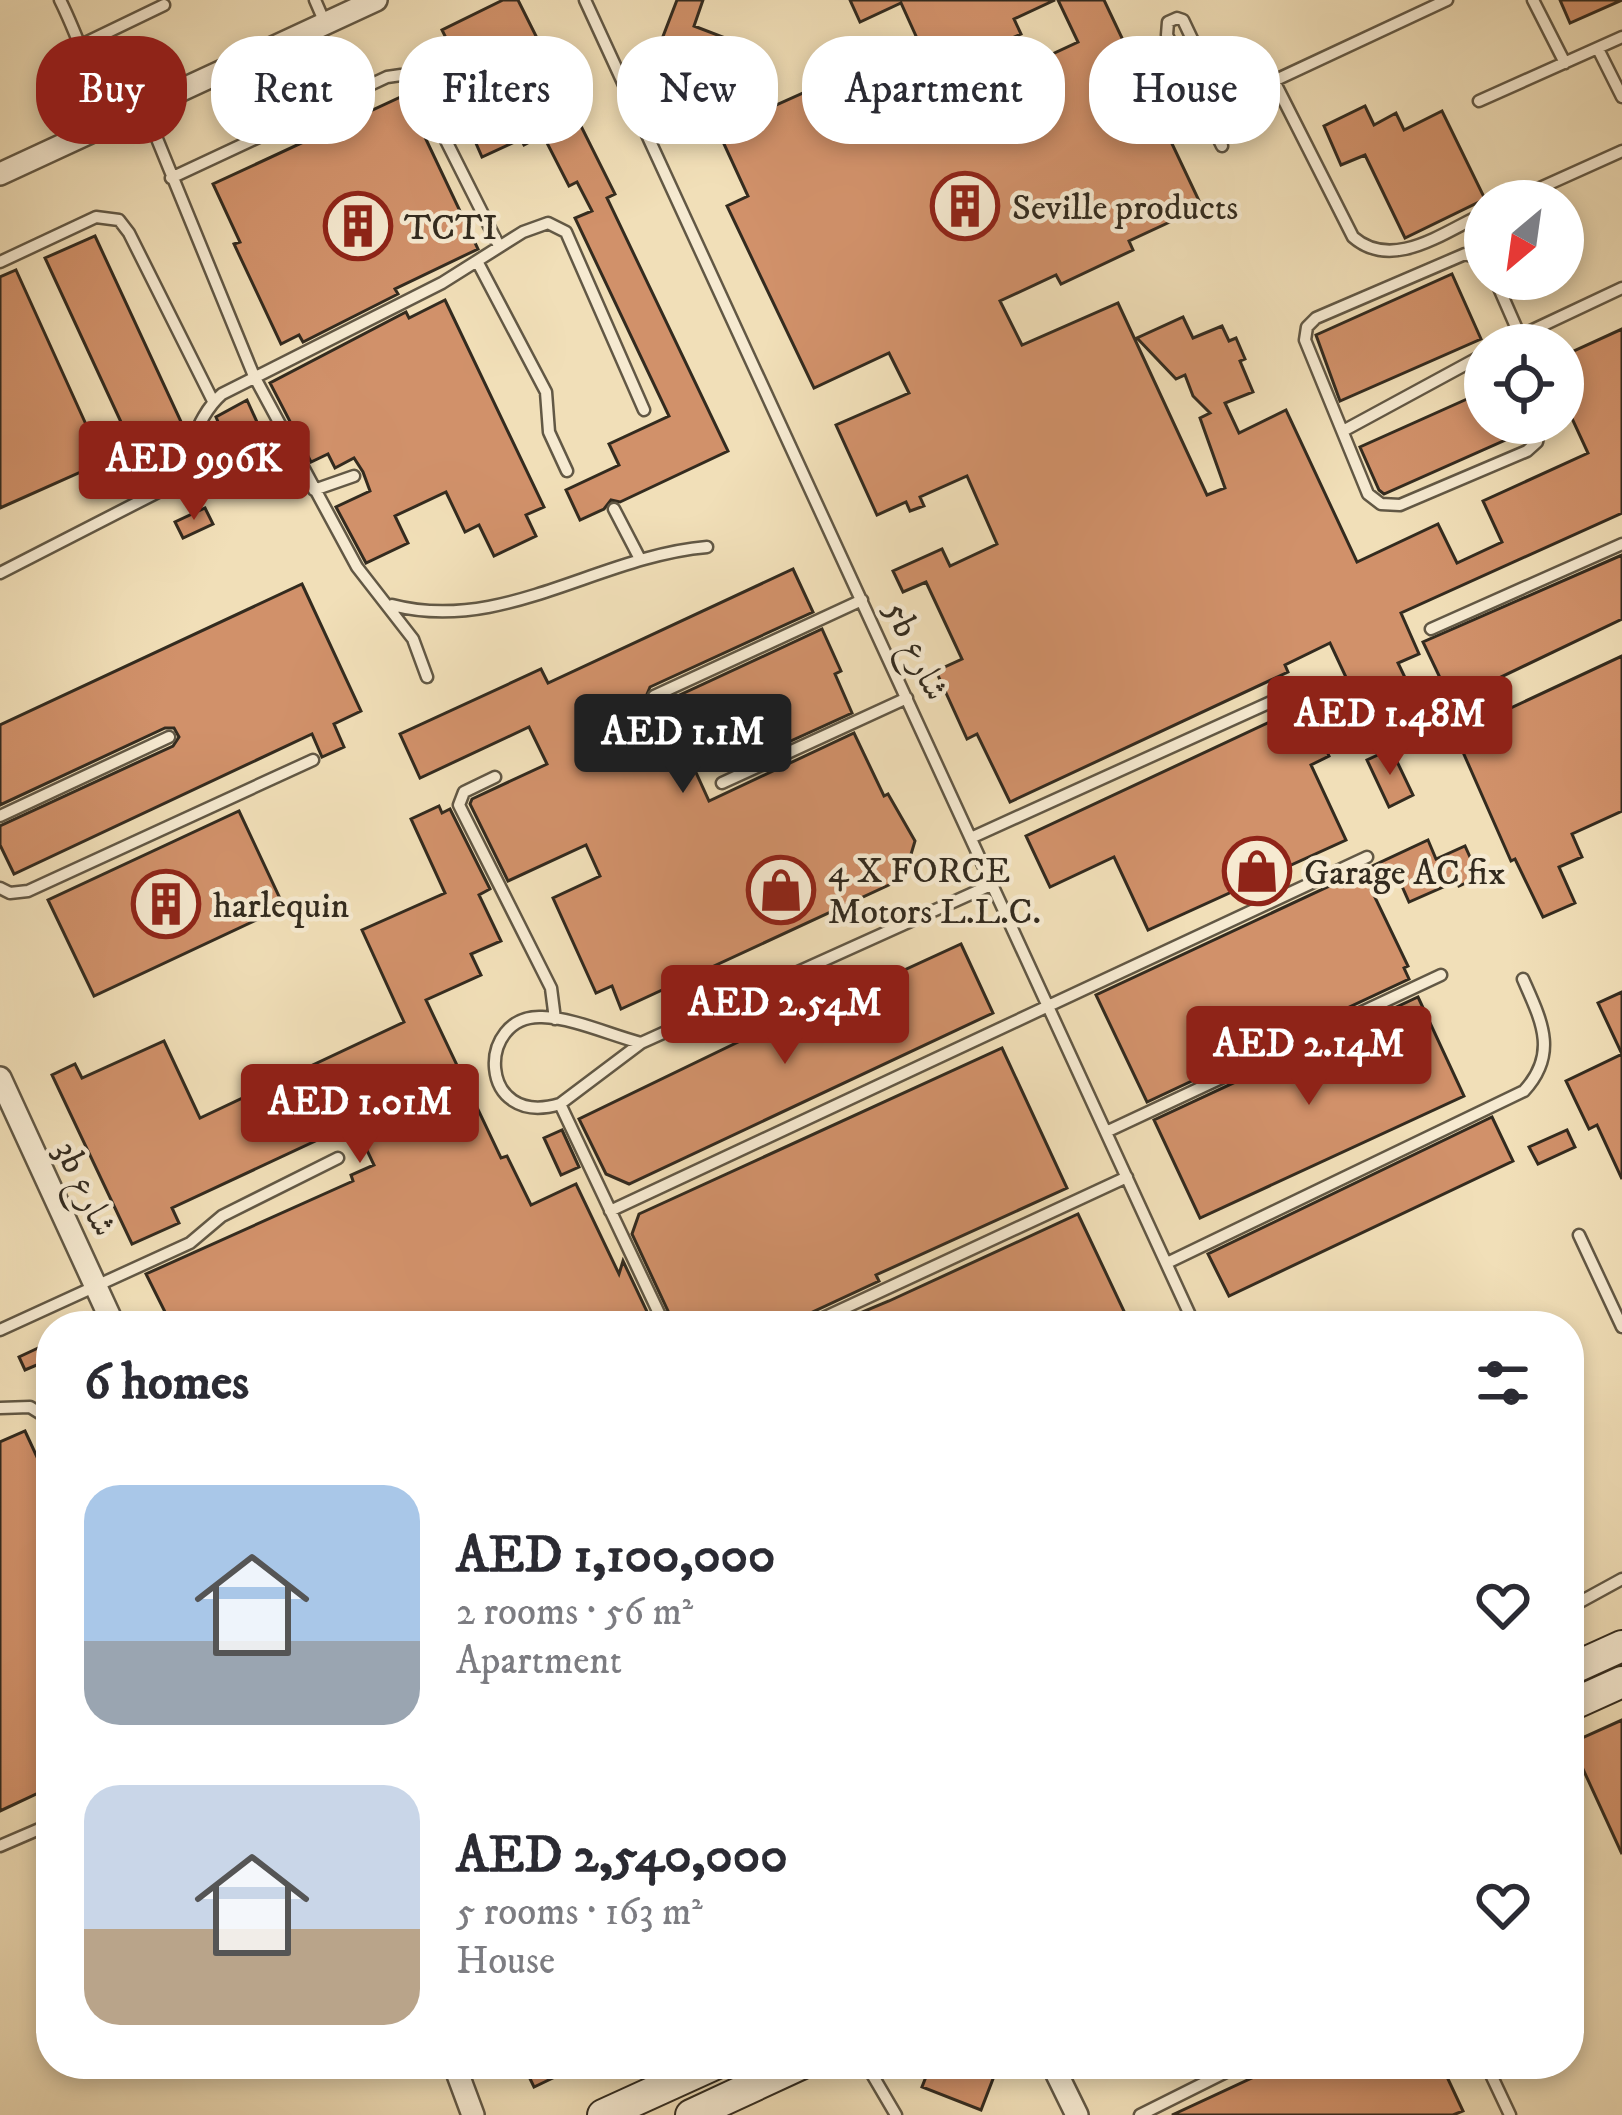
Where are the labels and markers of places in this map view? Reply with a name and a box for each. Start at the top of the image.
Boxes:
building icon: Seville products [930,171,1000,241]
place label: Seville products [1012,186,1238,231]
building icon: TCTI [323,191,393,261]
place label: TCTI [404,206,497,251]
pin: AED 996K [70,421,318,523]
pin: AED 1.48M [1253,676,1527,778]
pin: AED 1.1M [559,694,807,796]
shop icon: Garage AC fix [1222,836,1292,906]
place label: 4 X FORCE Motors L.L.C. [828,849,1041,935]
place label: Garage AC fix [1304,851,1506,896]
shop icon: 4 X FORCE Motors L.L.C. [746,855,816,925]
building icon: harlequin [131,869,201,939]
place label: harlequin [213,884,349,929]
pin: AED 2.54M [648,965,922,1067]
pin: AED 2.14M [1172,1006,1446,1108]
pin: AED 1.01M [223,1064,497,1166]

